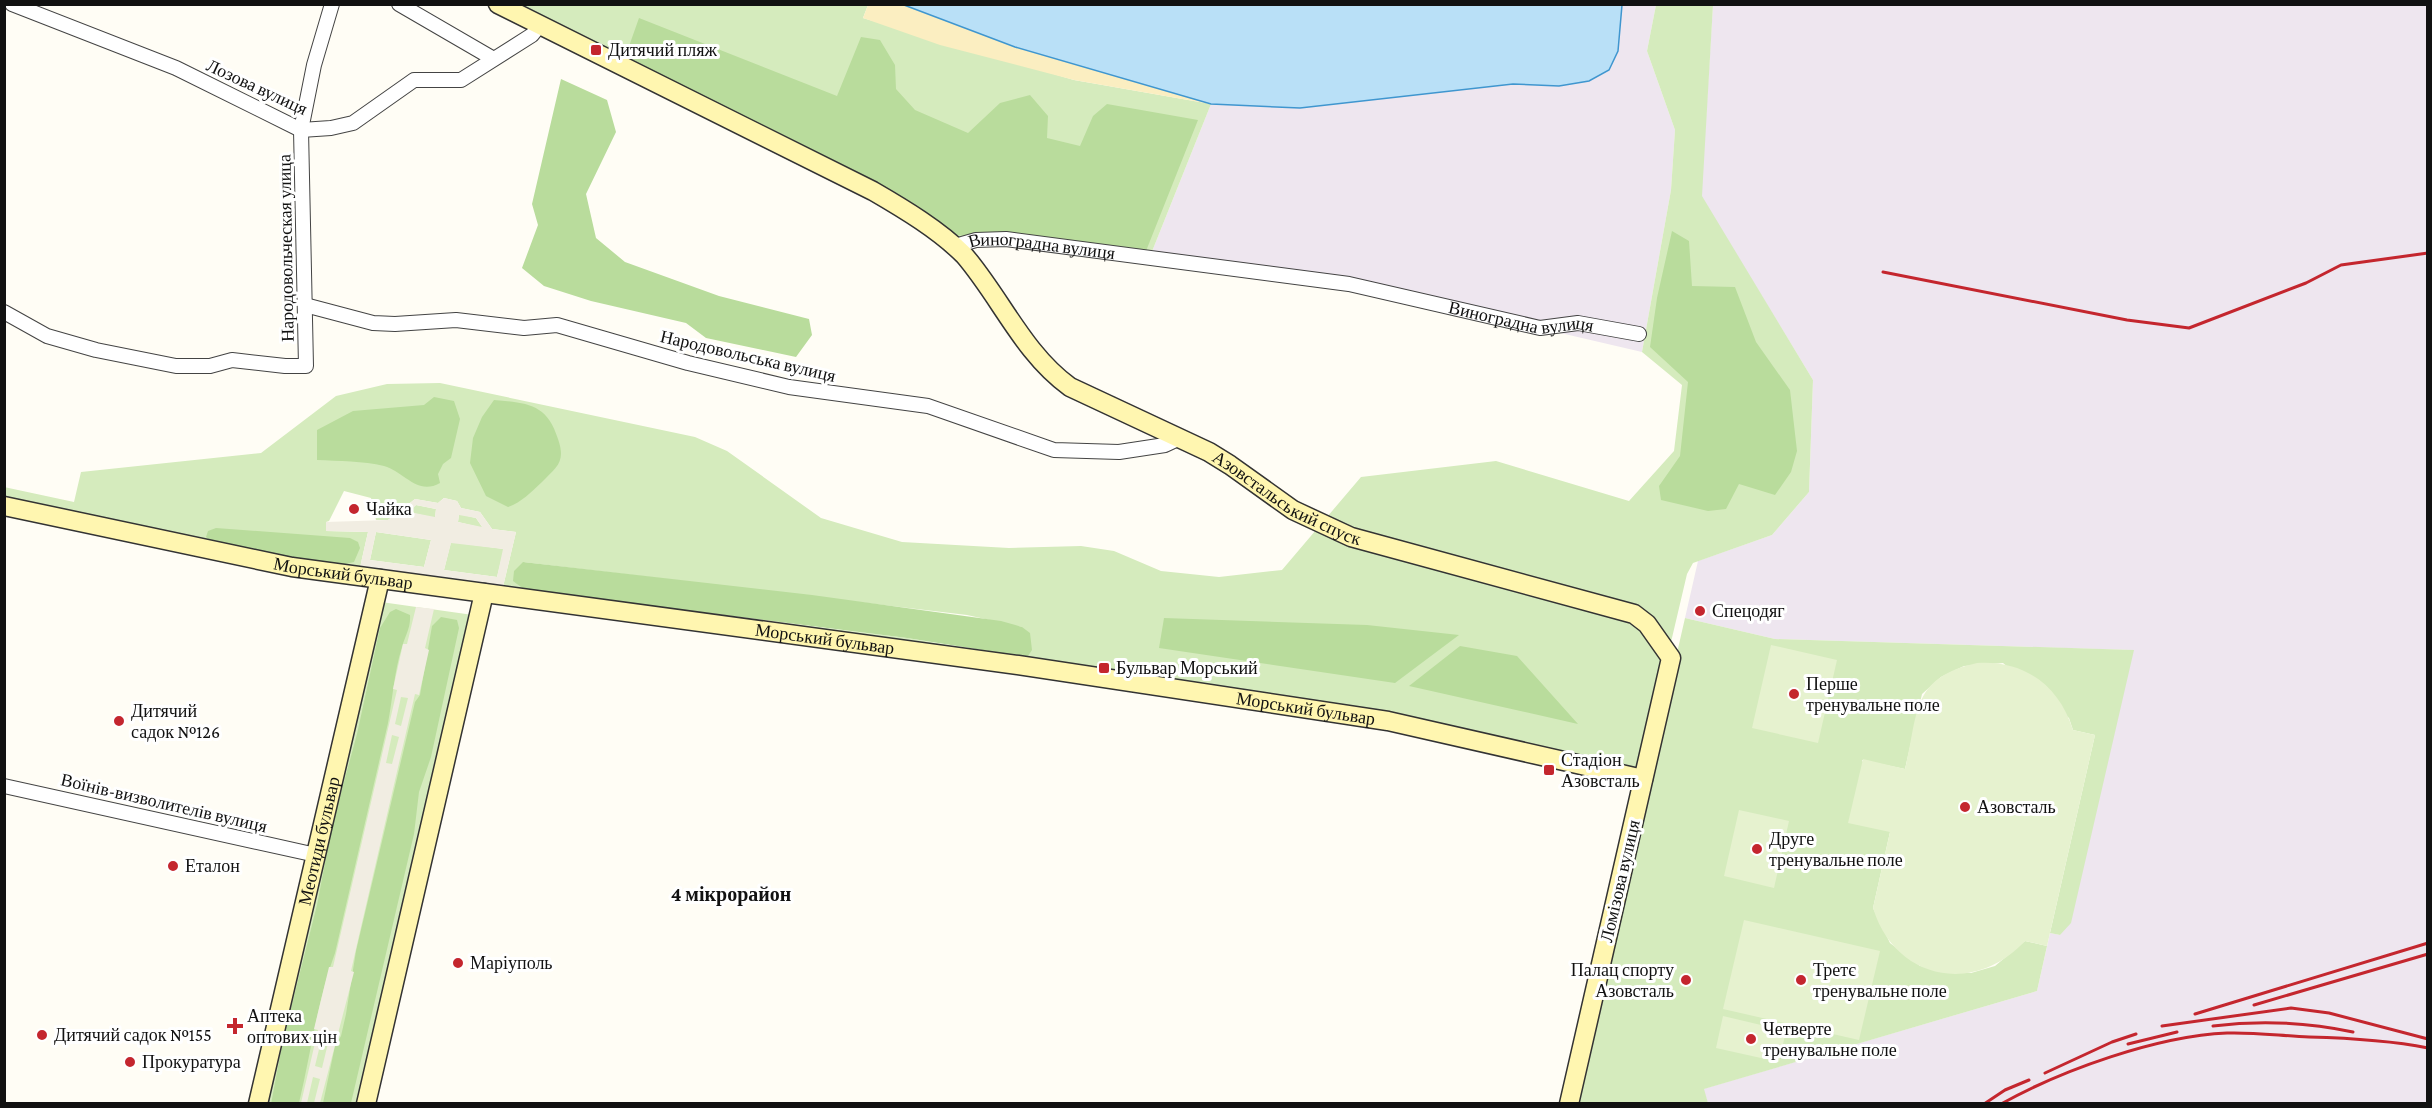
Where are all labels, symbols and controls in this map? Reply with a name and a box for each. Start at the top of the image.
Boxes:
place label: Дитячий пляж [608,40,717,60]
marker: Дитячий пляж [589,43,603,57]
street label: Лозова вулиця [203,55,311,119]
street label: Народовольческая улица [274,154,298,342]
street label: Виноградна вулиця [966,229,1116,263]
street label: Виноградна вулиця [1447,297,1595,338]
street label: Народовольська вулиця [658,326,838,386]
street label: Азовстальський спуск [1209,447,1363,549]
place label: Чайка [366,499,412,519]
marker: Чайка [347,502,361,516]
street label: Морський бульвар [272,553,414,593]
place label: Спецодяг [1712,601,1785,621]
marker: Спецодяг [1693,604,1707,618]
street label: Морський бульвар [754,620,896,658]
place label: Бульвар Морський [1116,658,1258,678]
marker: Бульвар Морський [1097,661,1111,675]
place label: Перше тренувальне поле [1806,674,1940,715]
marker: Перше тренувальне поле [1787,687,1801,701]
street label: Морський бульвар [1235,688,1377,729]
place label: Дитячий садок №126 [131,701,220,742]
marker: Дитячий садок №126 [112,714,126,728]
place label: Стадіон Азовсталь [1561,750,1640,791]
marker: Стадіон Азовсталь [1542,763,1556,777]
street label: Воїнів-визволителів вулиця [59,770,269,836]
street label: Меотиди бульвар [295,775,344,907]
place label: Азовсталь [1977,797,2056,817]
marker: Азовсталь [1958,800,1972,814]
street label: Ломізова вулиця [1596,818,1644,944]
place label: Друге тренувальне поле [1769,829,1903,870]
marker: Друге тренувальне поле [1750,842,1764,856]
place label: Еталон [185,856,240,876]
marker: Еталон [166,859,180,873]
district label: 4 мікрорайон [671,883,791,906]
place label: Маріуполь [470,953,553,973]
marker: Маріуполь [451,956,465,970]
place label: Палац спорту Азовсталь [1571,960,1674,1001]
place label: Третє тренувальне поле [1813,960,1947,1001]
marker: Палац спорту Азовсталь [1679,973,1693,987]
marker: Третє тренувальне поле [1794,973,1808,987]
place label: Аптека оптових цін [247,1006,337,1047]
marker: Аптека оптових цін [228,1019,242,1033]
place label: Четверте тренувальне поле [1763,1019,1897,1060]
place label: Дитячий садок №155 [54,1025,212,1045]
marker: Дитячий садок №155 [35,1028,49,1042]
marker: Четверте тренувальне поле [1744,1032,1758,1046]
place label: Прокуратура [142,1052,241,1072]
marker: Прокуратура [123,1055,137,1069]

